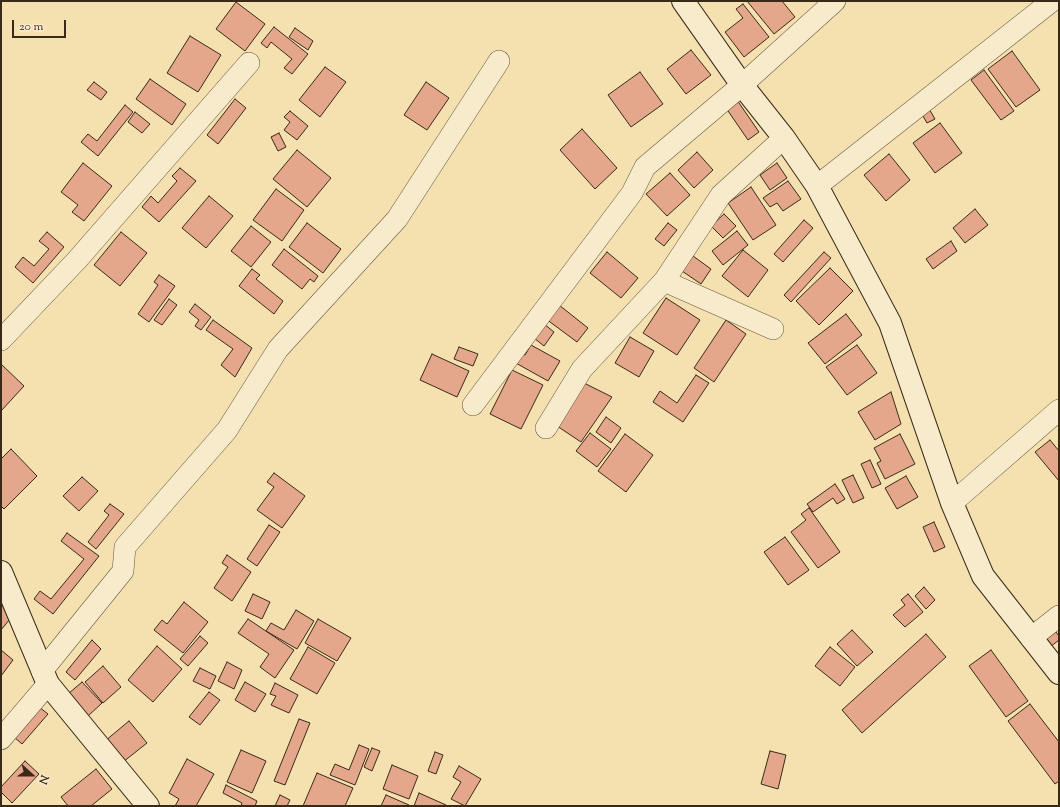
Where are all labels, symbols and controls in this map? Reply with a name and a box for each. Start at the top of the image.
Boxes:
scale bar [14,12,68,38]
text: 20 m [19,18,43,36]
north arrow [12,755,52,795]
text: N [34,772,52,786]

